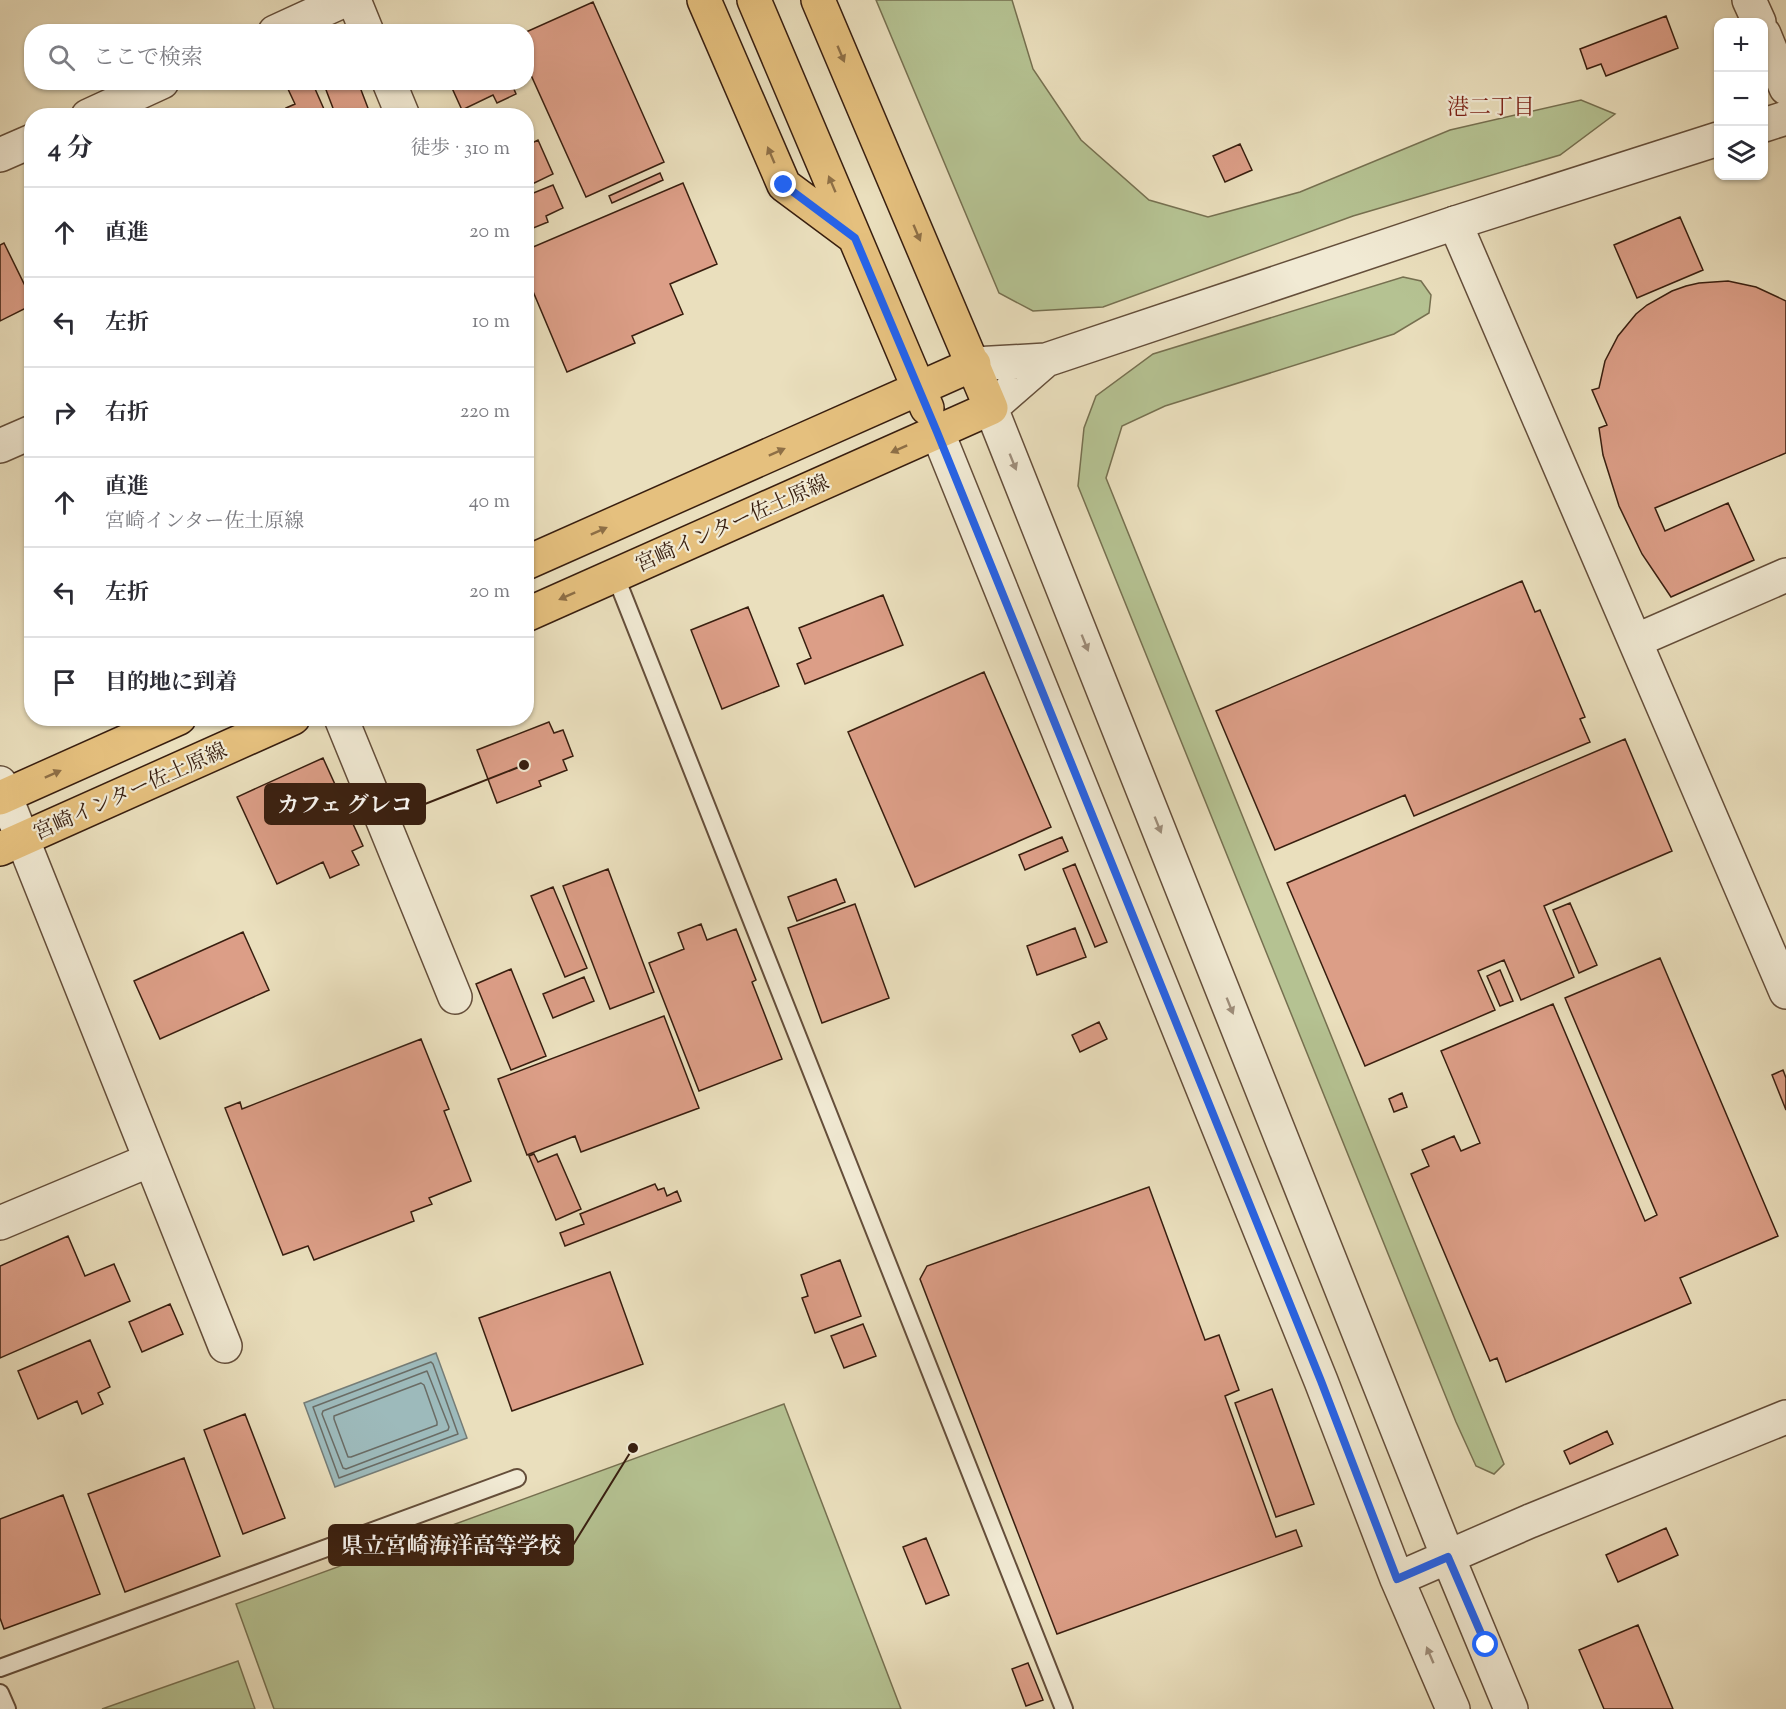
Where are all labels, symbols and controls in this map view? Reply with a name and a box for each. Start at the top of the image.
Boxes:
map controls [1714,18,1768,180]
button: + [1714,18,1768,72]
search box [24,24,534,90]
icon: search [45,41,78,74]
text: ここで検索 [93,43,203,75]
one-way arrow [836,45,846,63]
button: − [1714,72,1768,126]
district label: 港二丁目 [1447,93,1535,125]
button: layers [1714,126,1768,180]
text: 4 分 [48,131,93,168]
text: 徒歩 · 310 m [410,135,510,164]
one-way arrow [766,145,776,163]
route end [770,171,796,197]
one-way arrow [827,175,837,193]
icon: ahead [48,216,81,249]
text: 直進 [105,218,149,250]
text: 20 m [469,218,510,247]
one-way arrow [913,224,923,242]
icon: left [48,306,81,339]
text: 左折 [105,308,149,340]
text: 10 m [472,308,510,337]
icon: right [48,396,81,429]
text: 右折 [105,398,149,430]
text: 220 m [460,398,510,427]
one-way arrow [890,444,907,453]
one-way arrow [769,447,787,457]
one-way arrow [1008,454,1018,472]
street label: 宮崎インター佐土原線 [631,469,834,581]
text: 直進 [105,472,149,504]
icon: ahead [48,486,81,519]
text: 40 m [469,488,510,517]
text: 宮崎インター佐土原線 [105,508,304,537]
one-way arrow [591,526,609,536]
icon: left [48,576,81,609]
text: 左折 [105,578,149,610]
text: 20 m [469,578,510,607]
one-way arrow [559,592,576,601]
one-way arrow [1080,635,1090,653]
icon: arrive [48,666,81,699]
text: 目的地に到着 [105,668,237,700]
street label: 宮崎インター佐土原線 [29,737,232,849]
one-way arrow [45,769,63,779]
callout: カフェ グレコ [265,784,425,824]
text: カフェ グレコ [277,791,413,823]
one-way arrow [1153,816,1163,834]
one-way arrow [1225,997,1235,1015]
callout: 県立宮崎海洋高等学校 [329,1525,573,1565]
text: 県立宮崎海洋高等学校 [341,1532,561,1564]
route start [1472,1631,1498,1657]
one-way arrow [1425,1646,1435,1664]

